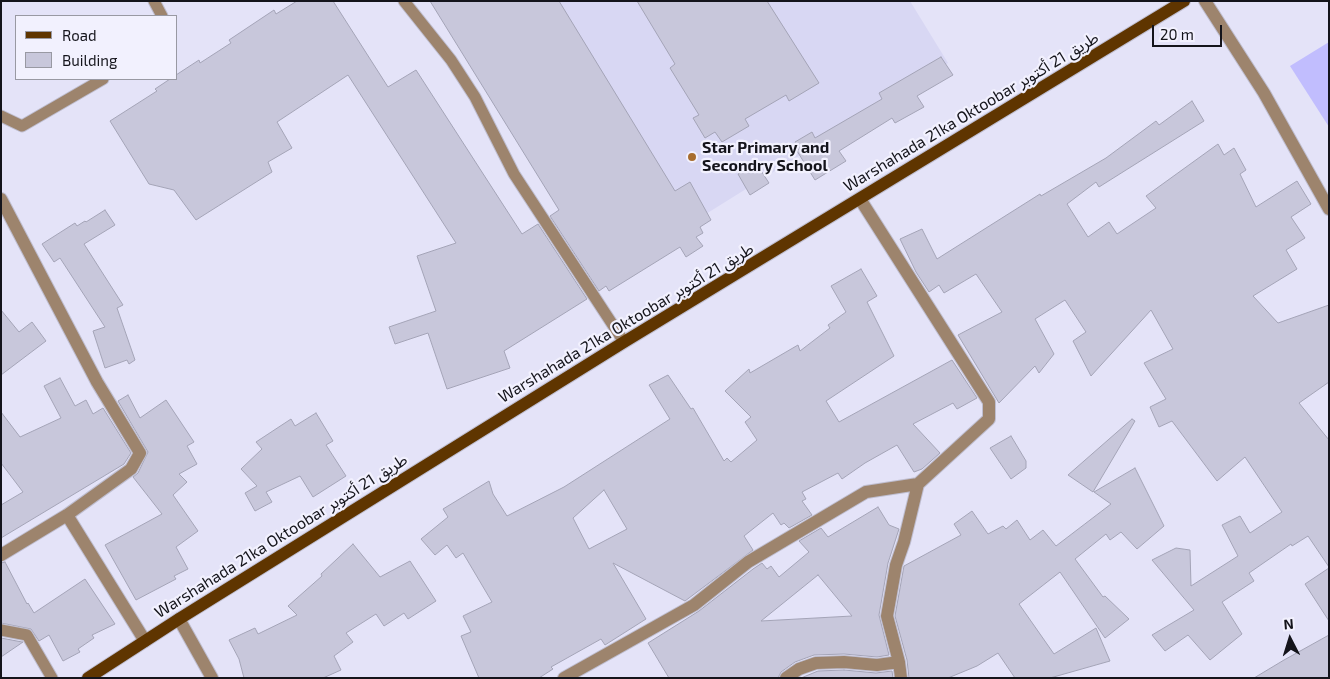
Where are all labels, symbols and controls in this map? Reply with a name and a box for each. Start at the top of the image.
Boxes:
legend [15,15,178,80]
scale bar [1155,15,1225,47]
text: 20 m [1160,25,1194,43]
text: Road [62,26,97,44]
street label: Warshahada 21ka Oktoobar طريق 21 أكتوبر [840,28,1102,196]
text: Building [62,51,117,69]
place label: Star Primary and Secondry School [702,138,829,176]
marker: Star Primary and Secondry School [686,151,698,163]
street label: Warshahada 21ka Oktoobar طريق 21 أكتوبر [495,239,757,407]
street label: Warshahada 21ka Oktoobar طريق 21 أكتوبر [151,450,411,622]
north arrow [1265,614,1315,664]
text: N [1283,615,1294,632]

